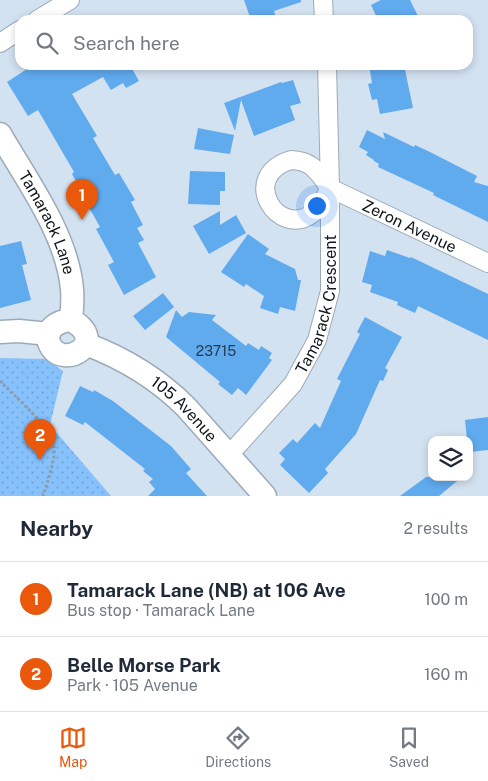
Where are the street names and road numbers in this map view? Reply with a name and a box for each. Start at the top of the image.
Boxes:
street label: Tamarack Lane [15,168,79,276]
street label: Zeron Avenue [359,196,460,257]
street label: Tamarack Crescent [292,235,340,377]
street label: 105 Avenue [147,372,221,446]

